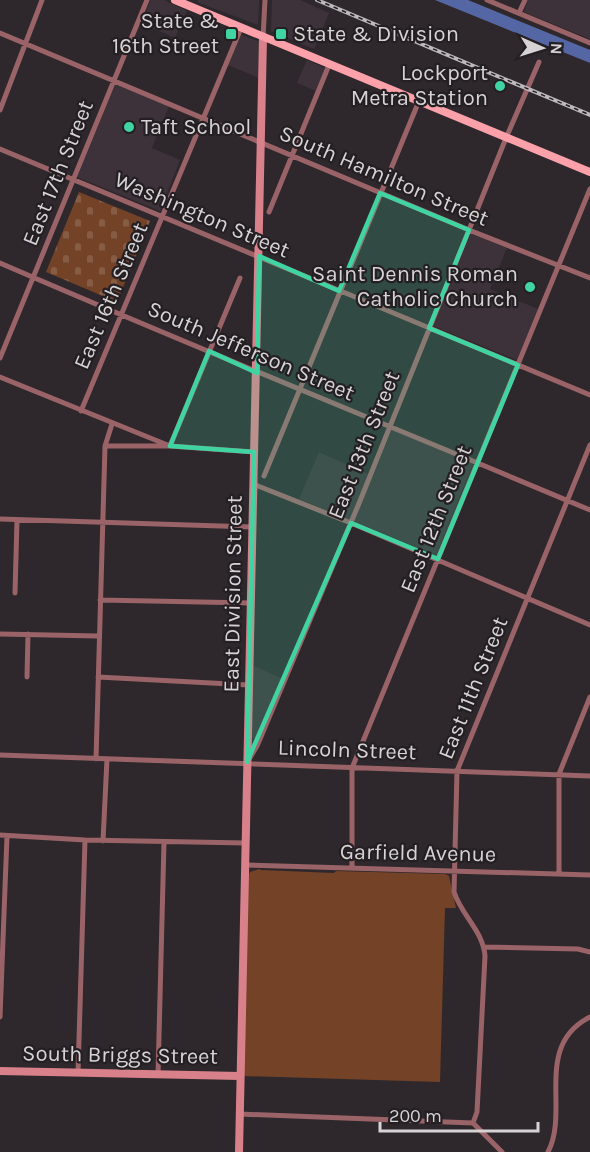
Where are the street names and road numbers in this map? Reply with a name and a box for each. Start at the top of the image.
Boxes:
street label: East 17th Street [17,97,99,249]
street label: South Hamilton Street [275,120,493,232]
street label: Washington Street [111,166,293,264]
street label: East 16th Street [68,219,154,373]
street label: South Jefferson Street [144,296,358,406]
street label: East 13th Street [323,367,405,523]
street label: East 12th Street [395,441,477,597]
street label: East Division Street [218,495,248,693]
street label: East 11th Street [433,613,513,763]
street label: Lincoln Street [277,735,417,765]
street label: Garfield Avenue [340,839,496,867]
street label: South Briggs Street [22,1040,218,1070]

